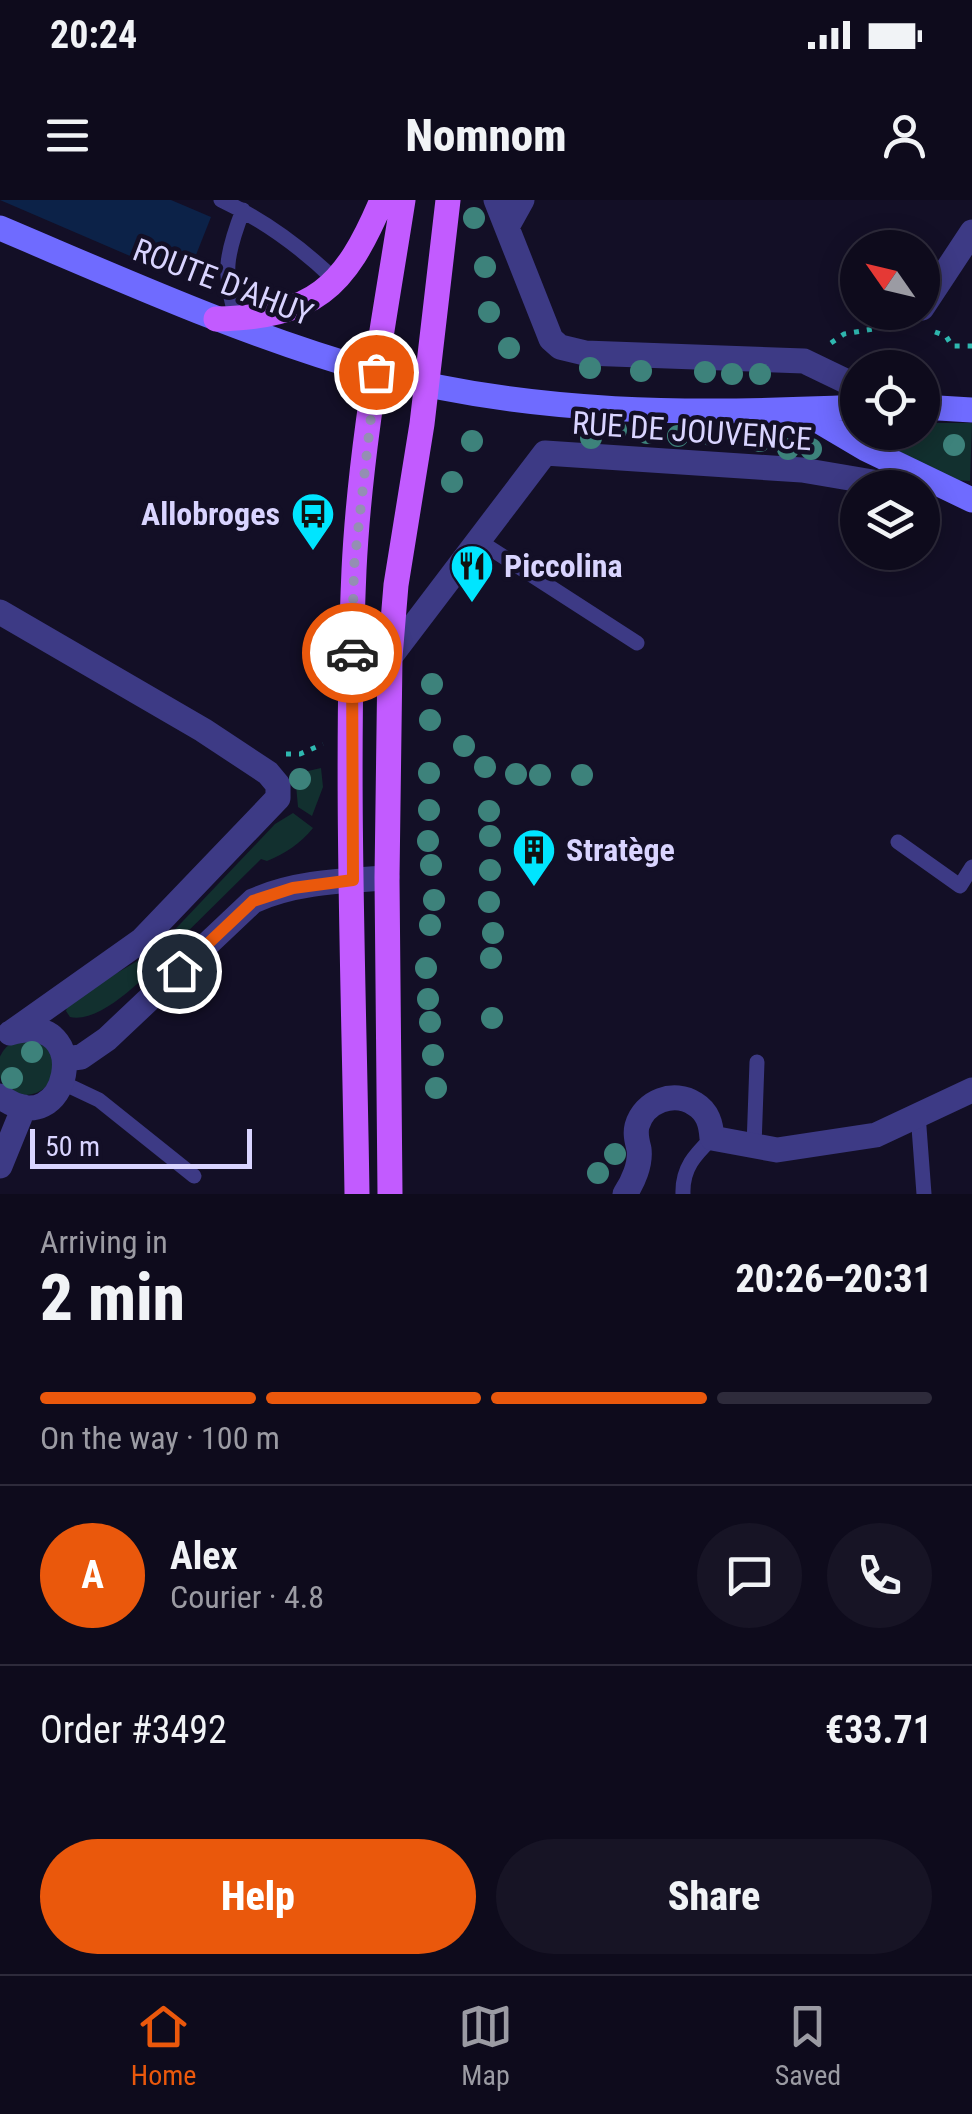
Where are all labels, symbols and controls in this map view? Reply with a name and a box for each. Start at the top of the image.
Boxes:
text: 20:24 [50,13,137,57]
icon: menu [40,108,95,163]
icon: person [877,108,932,163]
text: Nomnom [406,109,566,162]
street label: ROUTE D'AHUY [128,230,318,334]
north arrow [840,230,940,330]
map controls [840,230,940,570]
pin [334,330,419,415]
icon: bag [349,345,404,400]
button: locate [840,350,940,450]
street label: RUE DE JOUVENCE [571,404,813,458]
button: layers [840,470,940,570]
bus stop icon: Allobroges [290,491,336,552]
place label: Allobroges [141,495,280,533]
restaurant icon: Piccolina [449,543,495,604]
place label: Piccolina [504,547,623,585]
courier [302,603,402,703]
icon: car [325,626,380,681]
building icon: Stratège [511,827,557,888]
place label: Stratège [566,831,675,869]
pin [137,929,222,1014]
icon: home [152,944,207,999]
scale bar [30,1124,252,1168]
text: 50 m [45,1130,100,1163]
text: Arriving in [40,1223,168,1261]
text: 20:26–20:31 [735,1257,932,1301]
text: 2 min [40,1260,185,1336]
text: On the way · 100 m [40,1419,280,1457]
button: chat [697,1523,802,1628]
button: phone [827,1523,932,1628]
text: Alex [170,1534,238,1578]
text: A [81,1553,104,1597]
text: Courier · 4.8 [170,1578,324,1616]
text: Order #3492 [40,1708,227,1752]
text: €33.71 [825,1708,932,1752]
button: Help [40,1839,476,1954]
button: Share [496,1839,932,1954]
tab: Home [131,1999,196,2092]
tab: Map [458,1999,513,2092]
tab: Saved [775,1999,841,2092]

